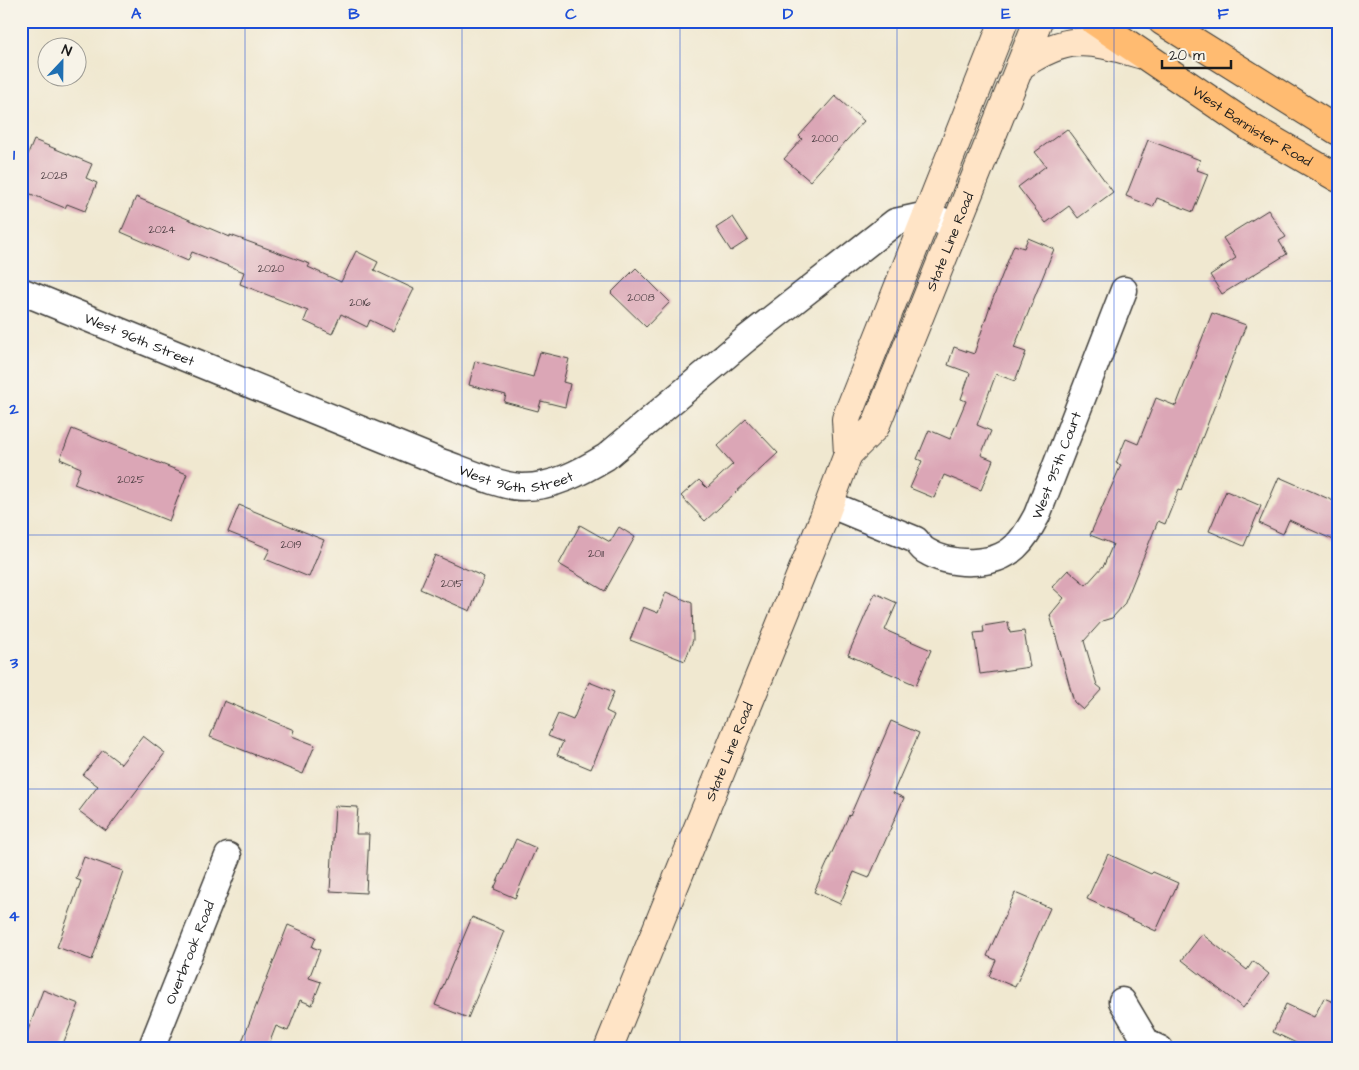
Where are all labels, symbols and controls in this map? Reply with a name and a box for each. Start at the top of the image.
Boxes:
text: A [131,3,142,25]
text: B [348,3,360,25]
text: C [565,3,577,25]
text: D [783,3,794,25]
text: E [1001,3,1011,25]
text: F [1217,3,1229,25]
north arrow [38,38,88,88]
scale bar [1162,38,1230,70]
text: N [59,40,75,62]
text: 20 m [1169,45,1205,66]
street label: West Bannister Road [1188,82,1315,172]
house number: 2000 [811,131,839,146]
text: 1 [13,144,16,166]
house number: 2028 [41,168,67,183]
street label: State Line Road [922,190,979,294]
house number: 2024 [148,222,176,237]
house number: 2020 [258,261,284,276]
house number: 2008 [627,290,655,305]
house number: 2016 [349,295,371,310]
street label: West 96th Street [81,309,198,372]
text: 2 [8,398,19,420]
street label: West 95th Court [1027,409,1087,522]
street label: West 96th Street [456,461,577,498]
house number: 2025 [117,472,145,487]
house number: 2019 [281,537,301,552]
house number: 2011 [588,546,605,561]
house number: 2015 [441,576,463,591]
text: 3 [9,652,19,674]
street label: State Line Road [701,700,759,804]
street label: Overbrook Road [161,898,220,1007]
text: 4 [9,905,20,927]

